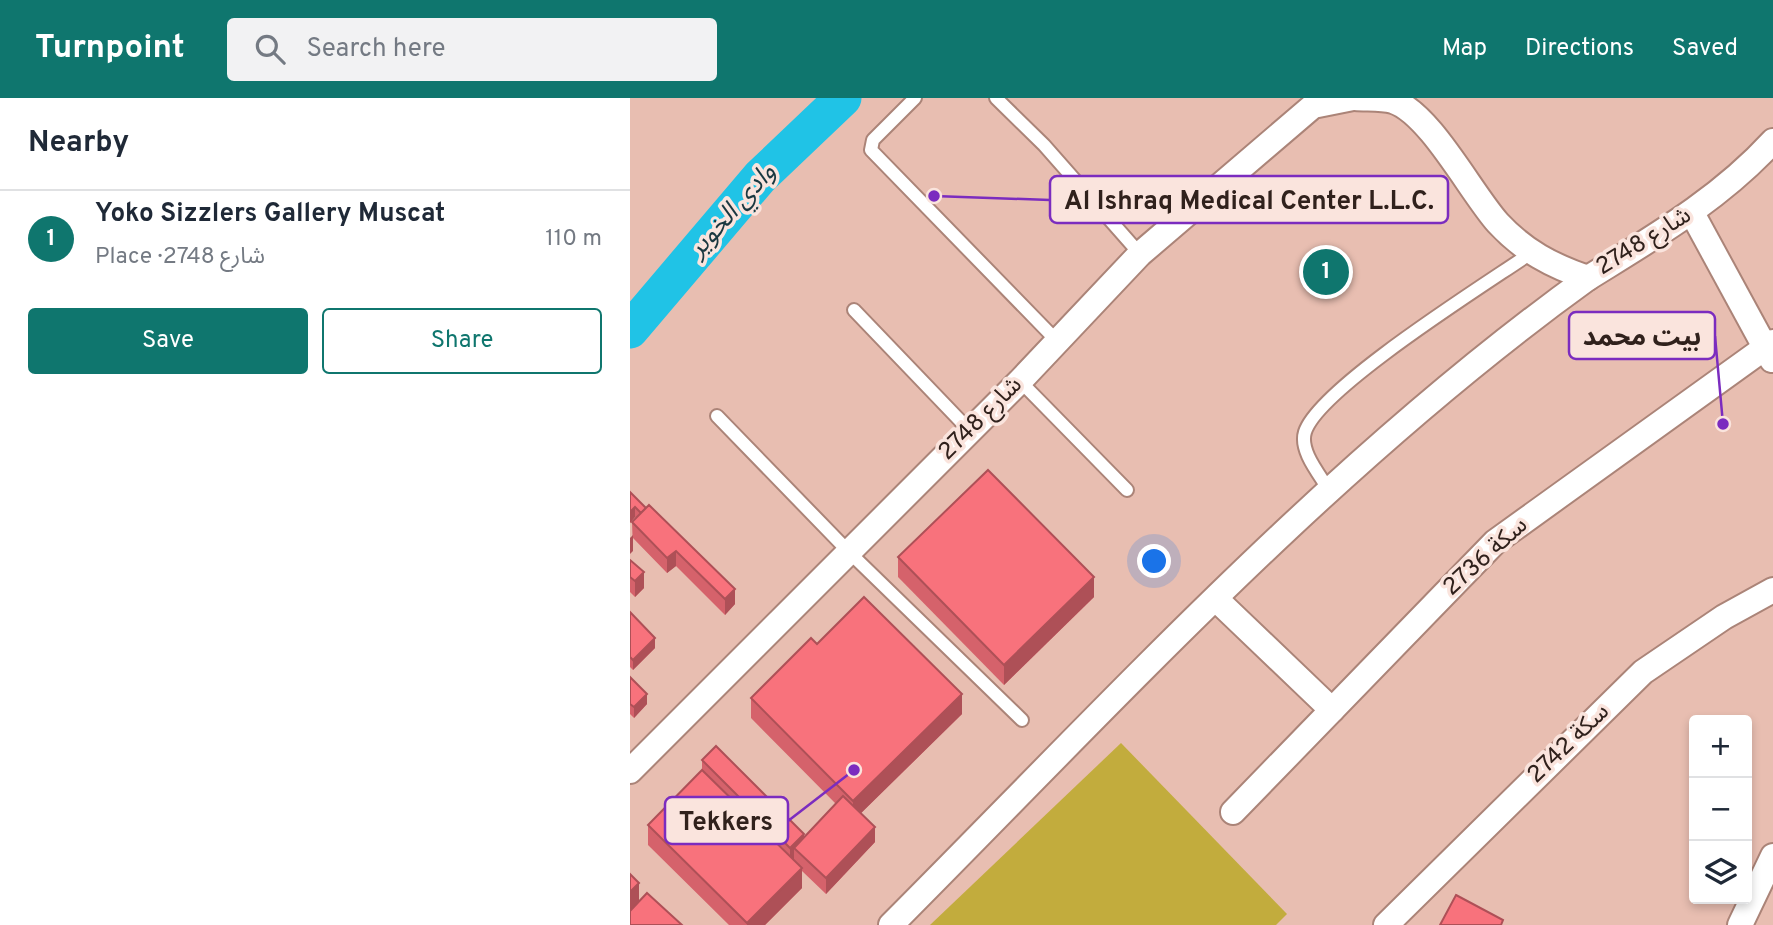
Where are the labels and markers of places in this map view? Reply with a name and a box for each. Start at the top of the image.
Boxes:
callout: Al Ishraq Medical Center L.L.C. [1050,176,1448,223]
pin: 1 [1303,246,1349,298]
callout: بيت محمد [1569,312,1715,359]
callout: Tekkers [665,797,788,844]

